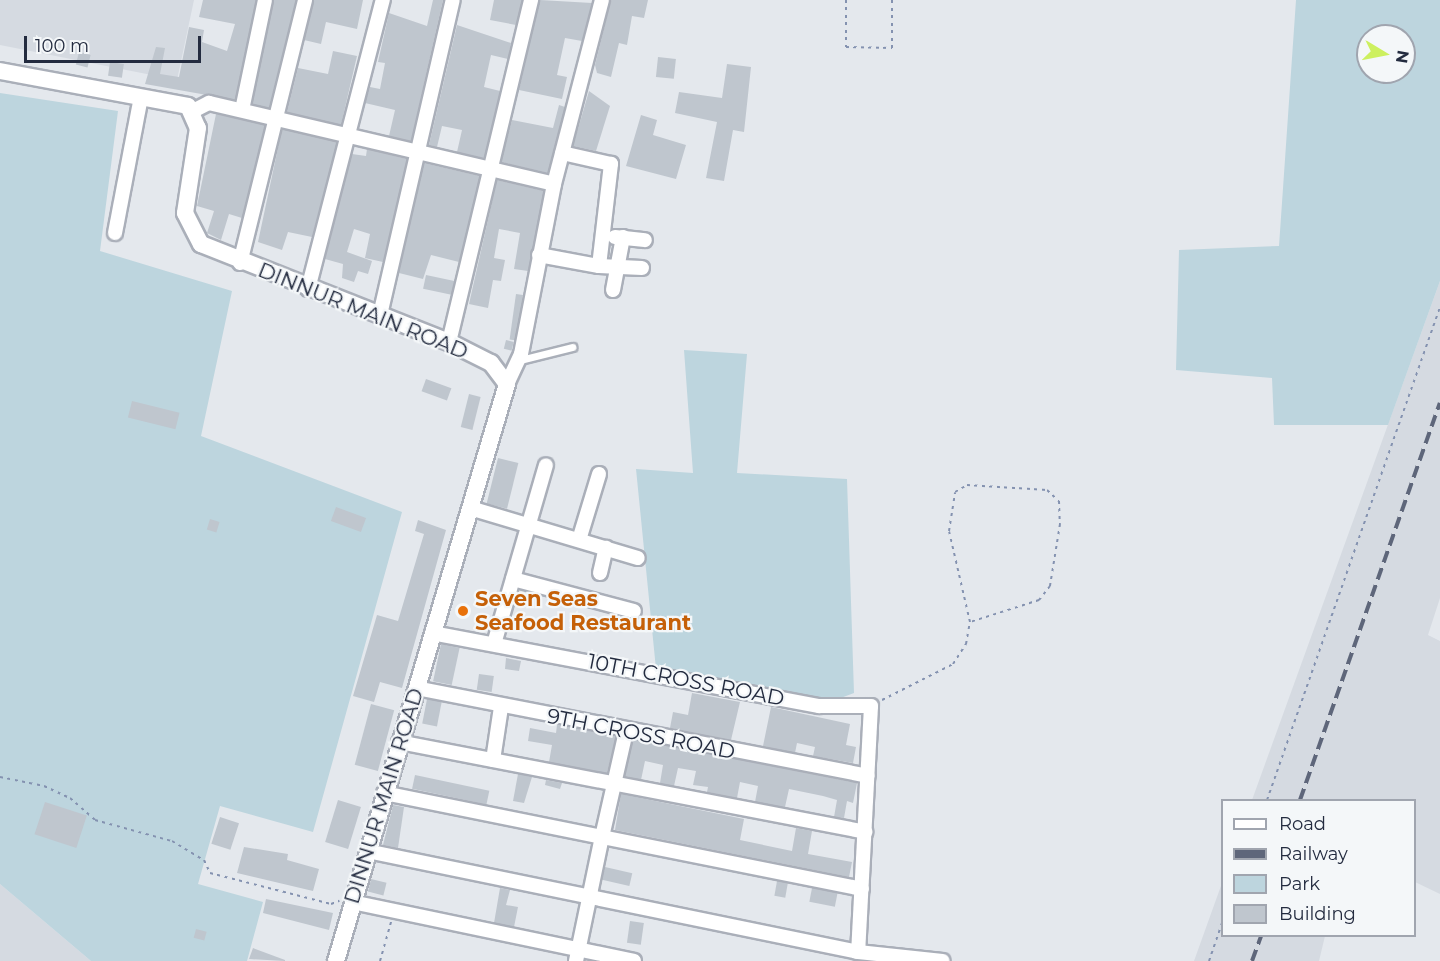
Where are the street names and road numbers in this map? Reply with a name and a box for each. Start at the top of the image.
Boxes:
street label: DINNUR MAIN ROAD [254,257,472,365]
street label: 10TH CROSS ROAD [586,649,786,711]
street label: DINNUR MAIN ROAD [339,685,429,907]
street label: 9TH CROSS ROAD [545,703,737,765]

